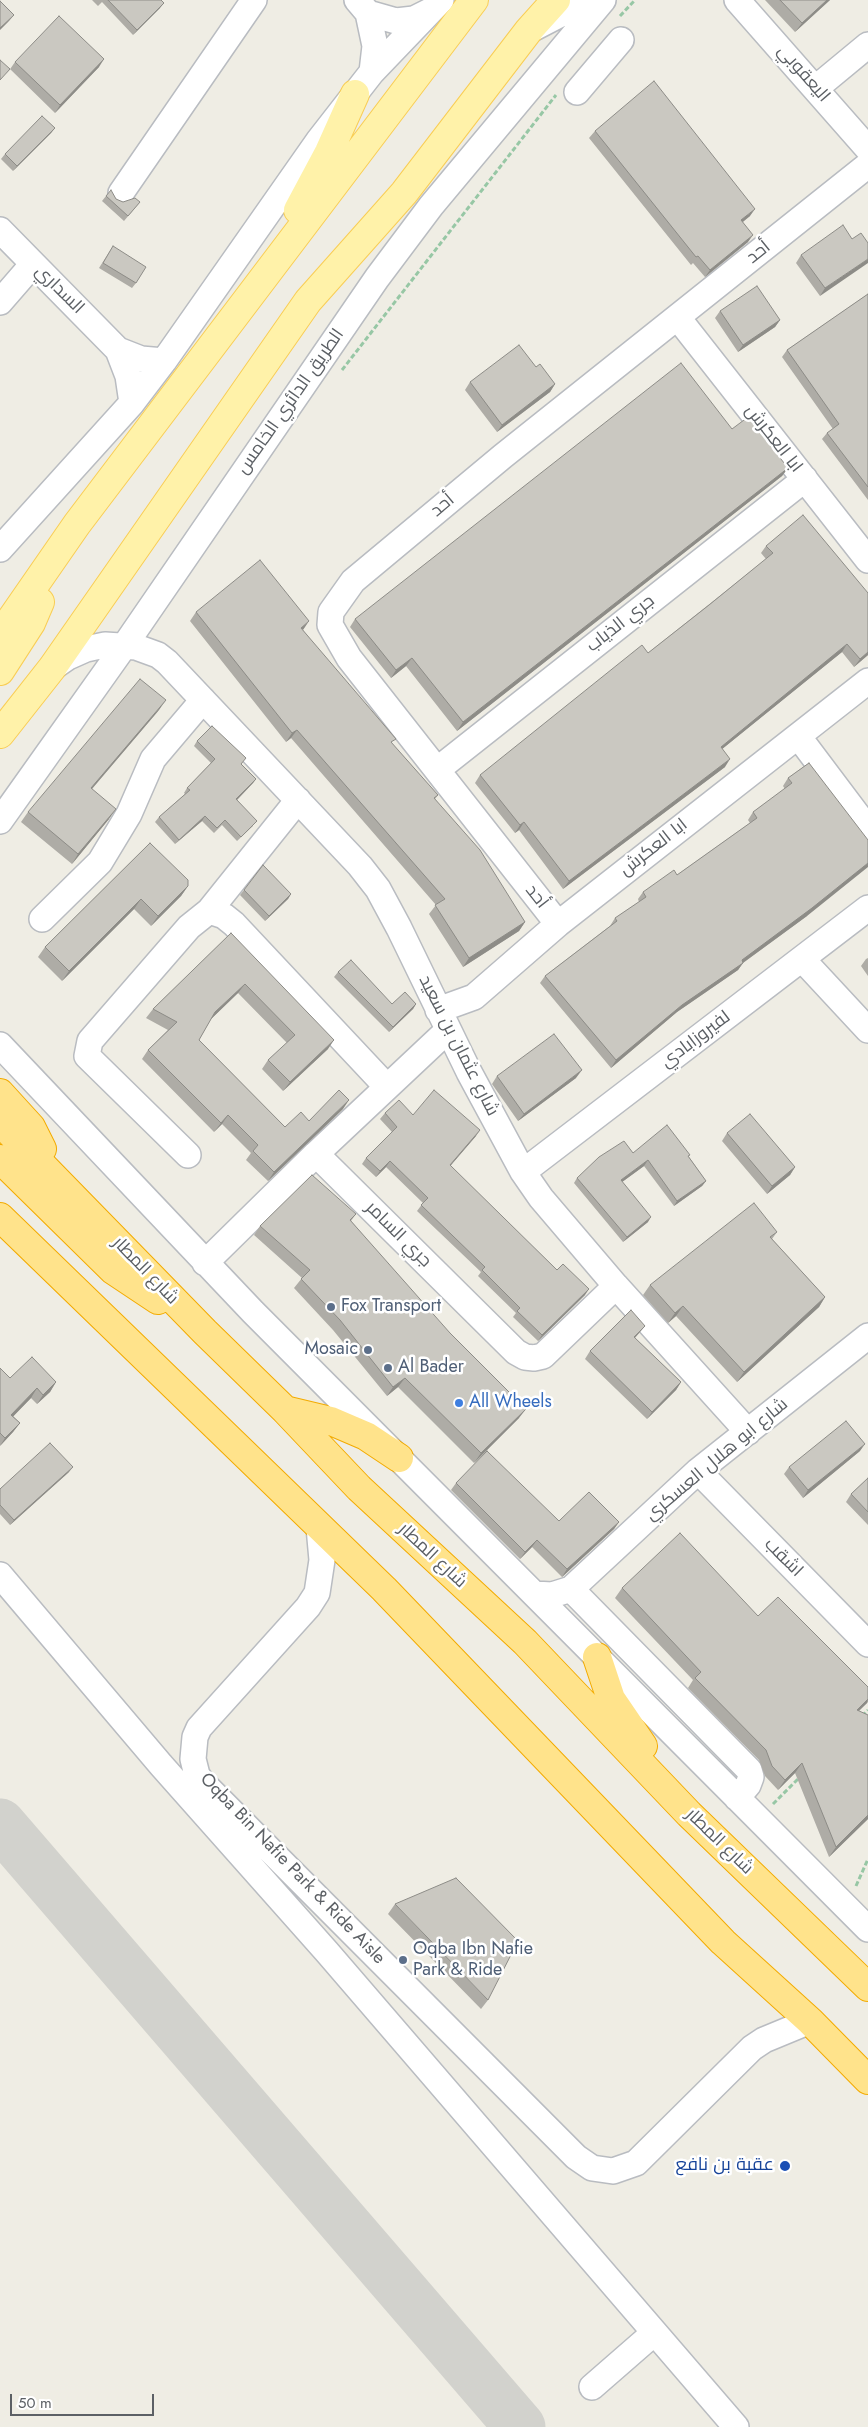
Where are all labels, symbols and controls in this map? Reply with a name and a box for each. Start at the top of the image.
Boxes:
street label: اليعقوبي [772,41,834,107]
street label: أحد [743,237,775,269]
street label: السداري [30,261,88,319]
street label: الطريق الدائري الخامس [233,325,349,479]
street label: ابا العكرش [740,401,806,477]
street label: أحد [427,490,459,522]
street label: جري الذياب [583,591,659,657]
street label: ابا العكرش [616,815,692,881]
street label: أحد [520,881,552,913]
street label: شارع عثمان بن سعيد [413,972,503,1120]
street label: لفيروزابادي [657,1007,735,1073]
street label: جري السامر [361,1198,435,1272]
street label: شارع المطار [107,1233,183,1309]
place label: Fox Transport [341,1296,441,1318]
marker: Fox Transport [325,1301,337,1313]
place label: Mosaic [304,1339,358,1361]
marker: Mosaic [362,1344,374,1356]
place label: Al Bader [398,1357,464,1379]
marker: Al Bader [382,1362,394,1374]
place label: All Wheels [469,1392,552,1414]
street label: شارع ابو هلال العسكري [641,1394,793,1526]
marker: All Wheels [453,1397,465,1409]
street label: شارع المطار [393,1519,471,1593]
street label: اشقب [759,1534,807,1582]
street label: Oqba Bin Nafie Park & Ride Aisle [195,1769,389,1969]
street label: شارع المطار [681,1804,757,1880]
place label: Oqba Ibn Nafie Park & Ride [413,1939,533,1982]
marker: Oqba Ibn Nafie Park & Ride [397,1954,409,1966]
place label: عقبة بن نافع [676,2155,774,2177]
marker: عقبة بن نافع [778,2159,792,2173]
scale bar [12,2384,156,2416]
text: 50 m [18,2392,52,2414]

